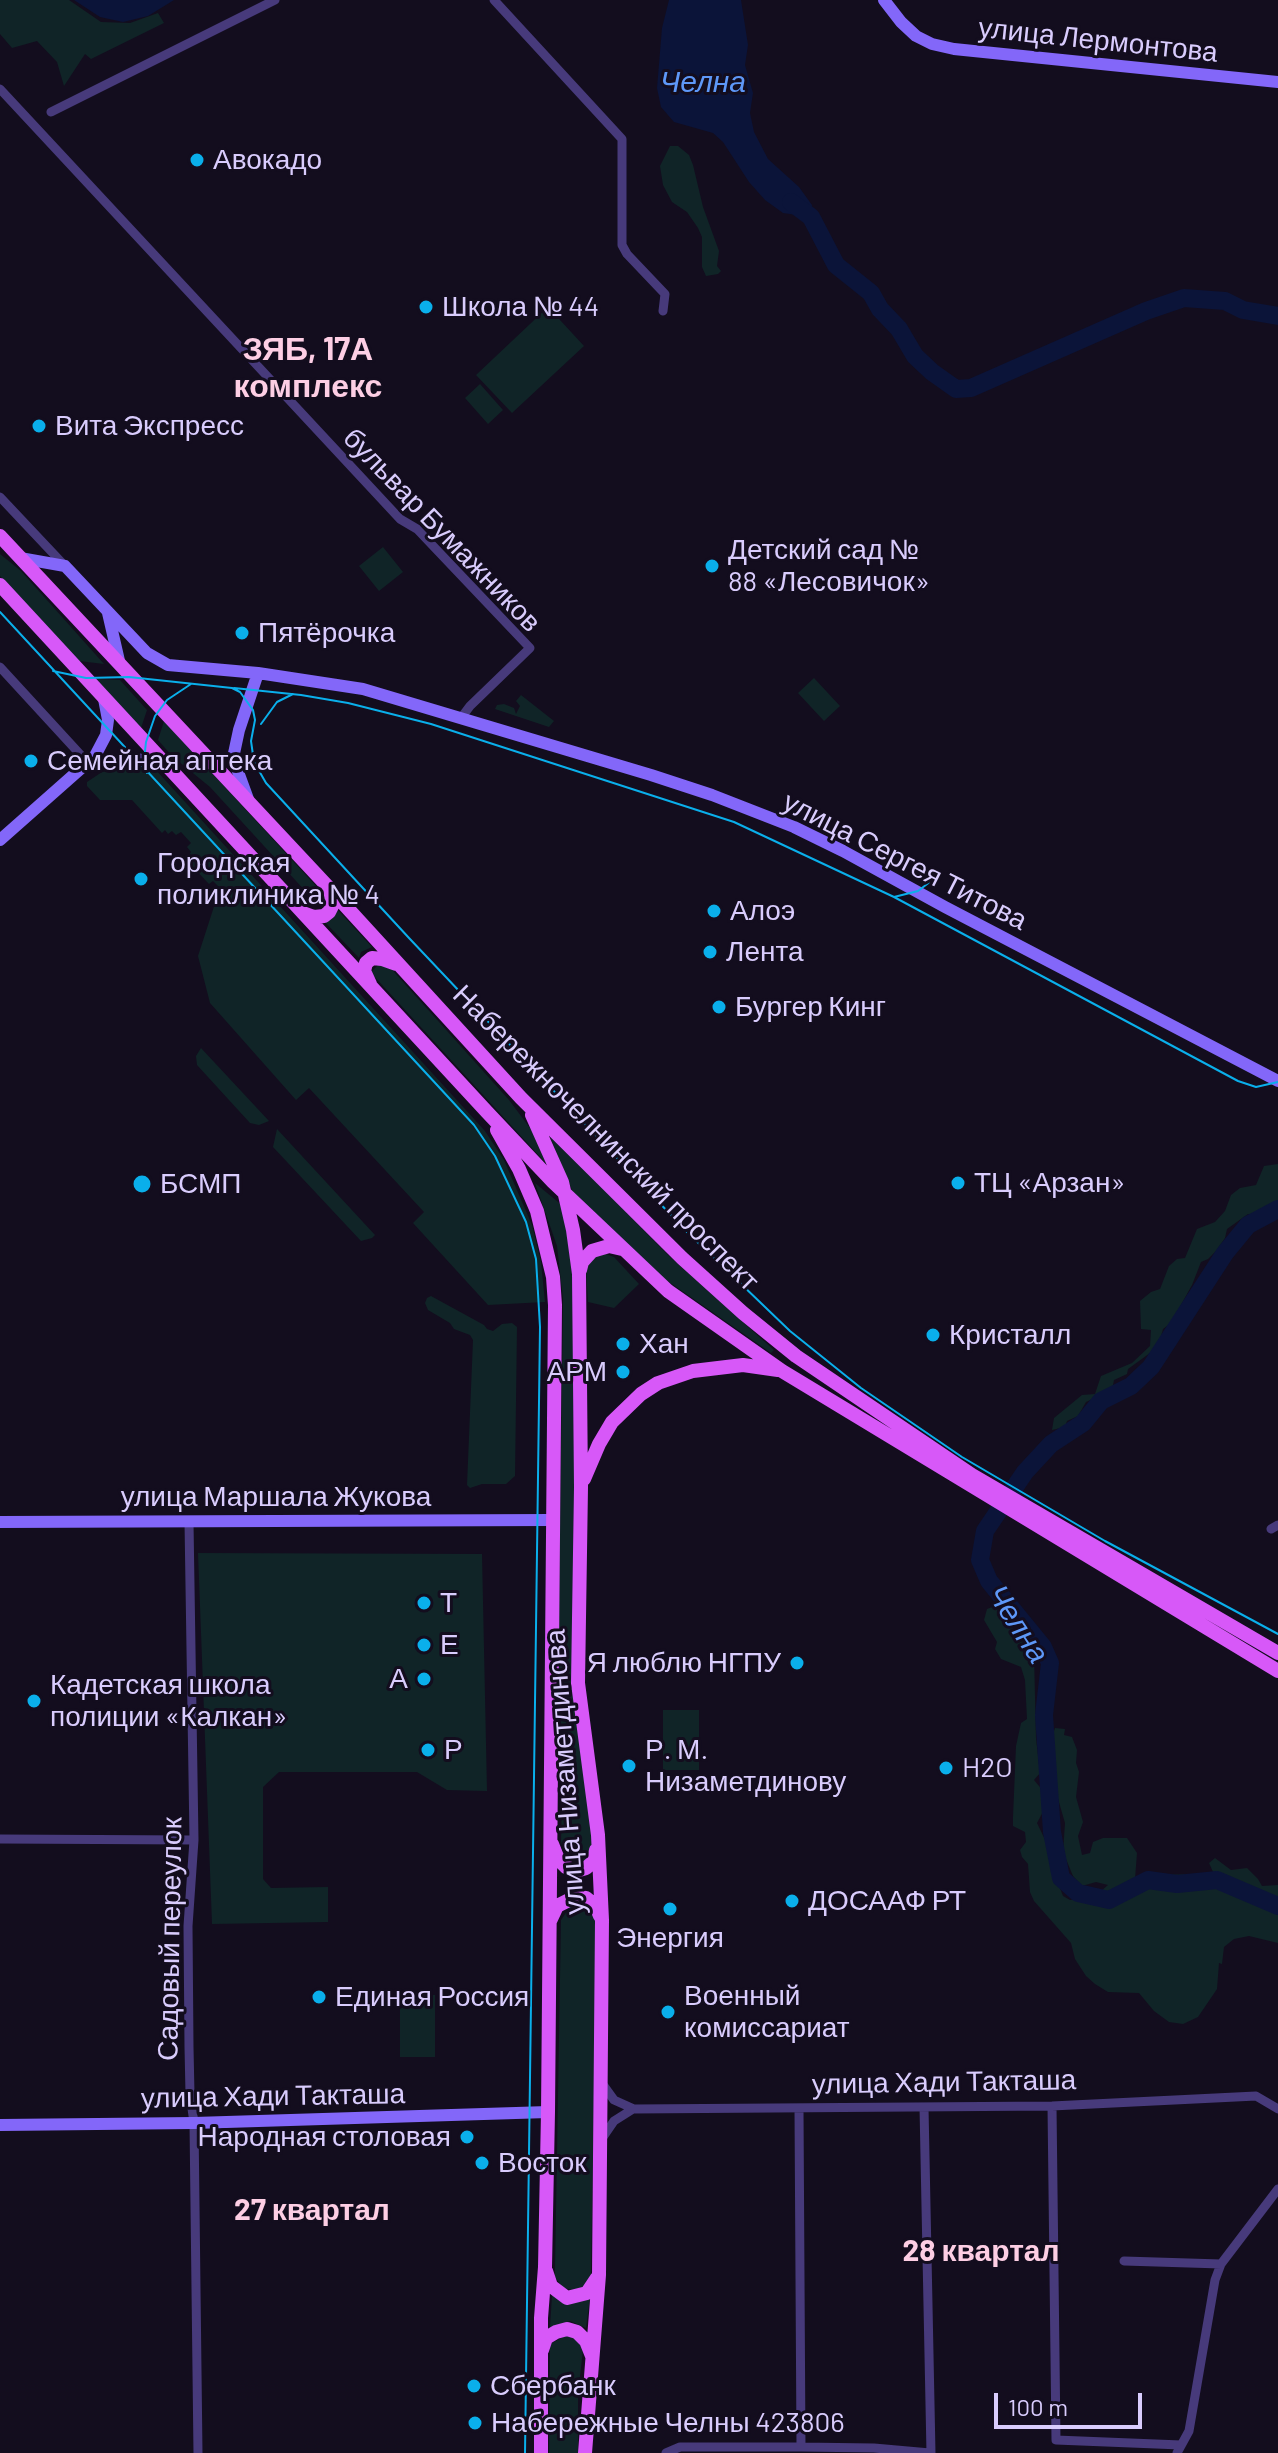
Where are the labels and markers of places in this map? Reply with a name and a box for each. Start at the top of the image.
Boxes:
place label: Авокадо [213,143,322,177]
marker: Авокадо [188,151,206,169]
place label: Школа № 44 [442,290,599,324]
marker: Школа № 44 [417,298,435,316]
place label: Вита Экспресс [55,409,244,443]
marker: Вита Экспресс [30,417,48,435]
place label: Детский сад № 88 «Лесовичок» [728,533,930,599]
marker: Детский сад № 88 «Лесовичок» [703,557,721,575]
place label: Пятёрочка [258,616,395,650]
marker: Пятёрочка [233,624,251,642]
place label: Семейная аптека [47,744,272,778]
marker: Семейная аптека [22,752,40,770]
place label: Городская поликлиника № 4 [157,846,380,912]
marker: Городская поликлиника № 4 [132,870,150,888]
place label: Алоэ [730,894,795,928]
marker: Алоэ [705,902,723,920]
place label: Лента [726,935,803,969]
marker: Лента [701,943,719,961]
place label: Бургер Кинг [735,990,886,1024]
marker: Бургер Кинг [710,998,728,1016]
place label: ТЦ «Арзан» [974,1166,1125,1200]
place label: БСМП [160,1167,241,1201]
marker: БСМП [131,1173,153,1195]
marker: ТЦ «Арзан» [949,1174,967,1192]
place label: Кристалл [949,1318,1071,1352]
marker: Кристалл [924,1326,942,1344]
place label: Хан [639,1327,689,1361]
marker: Хан [614,1335,632,1353]
place label: АРМ [547,1355,607,1389]
marker: АРМ [614,1363,632,1381]
place label: Т [440,1586,457,1620]
marker: Т [415,1594,433,1612]
place label: Е [440,1628,459,1662]
marker: Е [415,1636,433,1654]
place label: Я люблю НГПУ [587,1646,781,1680]
marker: Я люблю НГПУ [788,1654,806,1672]
place label: А [389,1662,408,1696]
place label: Кадетская школа полиции «Калкан» [50,1668,287,1734]
marker: А [415,1670,433,1688]
marker: Кадетская школа полиции «Калкан» [25,1692,43,1710]
place label: Р [444,1733,463,1767]
place label: Р. М. Низаметдинову [645,1733,846,1799]
marker: Р [419,1741,437,1759]
place label: H2O [962,1751,1013,1785]
marker: Р. М. Низаметдинову [620,1757,638,1775]
marker: H2O [937,1759,955,1777]
place label: ДОСААФ РТ [808,1884,966,1918]
marker: ДОСААФ РТ [783,1892,801,1910]
marker: Энергия [661,1900,679,1918]
place label: Энергия [616,1921,724,1955]
place label: Военный комиссариат [684,1979,850,2045]
place label: Единая Россия [335,1980,529,2014]
marker: Единая Россия [310,1988,328,2006]
marker: Военный комиссариат [659,2003,677,2021]
place label: Народная столовая [198,2120,451,2154]
marker: Народная столовая [458,2128,476,2146]
place label: Восток [498,2146,587,2180]
marker: Восток [473,2154,491,2172]
place label: Сбербанк [490,2369,616,2403]
marker: Сбербанк [465,2377,483,2395]
place label: Набережные Челны 423806 [491,2406,845,2440]
marker: Набережные Челны 423806 [466,2414,484,2432]

